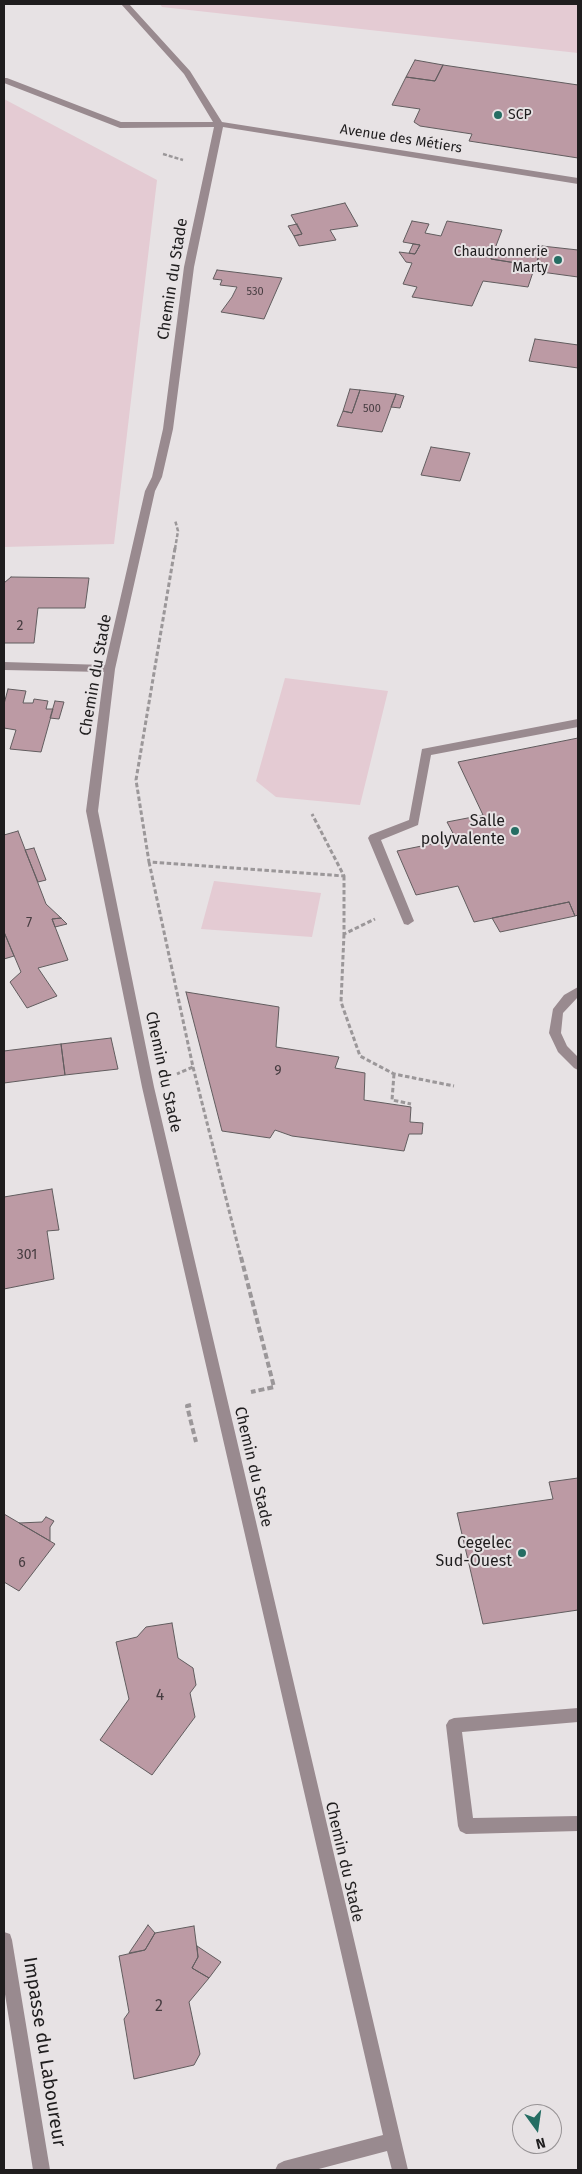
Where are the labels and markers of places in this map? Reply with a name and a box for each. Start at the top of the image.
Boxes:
place label: SCP [508,107,532,123]
marker: SCP [492,109,504,121]
place label: Chaudronnerie Marty [454,244,548,276]
marker: Chaudronnerie Marty [552,254,564,266]
place label: Salle polyvalente [421,812,505,850]
marker: Salle polyvalente [509,825,521,837]
place label: Cegelec Sud-Ouest [436,1534,512,1572]
marker: Cegelec Sud-Ouest [516,1547,528,1559]

